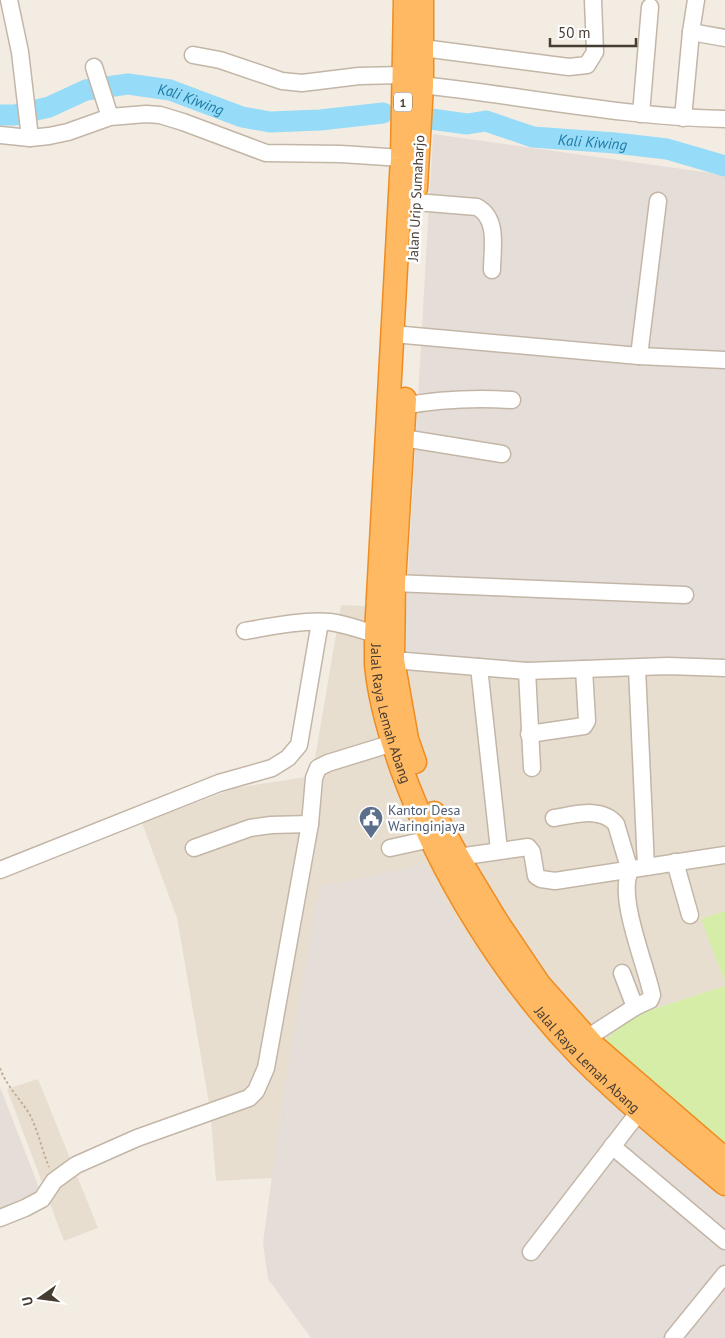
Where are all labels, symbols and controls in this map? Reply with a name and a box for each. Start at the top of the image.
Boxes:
scale bar [550,15,636,47]
text: 50 m [558,23,591,42]
water label: Kali Kiwing [157,79,227,119]
road number: 1 [394,92,412,111]
water label: Kali Kiwing [557,129,629,154]
street label: Jalan Urip Sumaharjo [404,134,428,263]
street label: Jalal Raya Lemah Abang [367,643,415,786]
place label: Kantor Desa Waringinjaya [388,801,465,835]
public building icon: Kantor Desa Waringinjaya [358,805,384,839]
street label: Jalal Raya Lemah Abang [530,1002,644,1117]
north arrow [15,1273,65,1323]
text: U [18,1295,37,1308]

